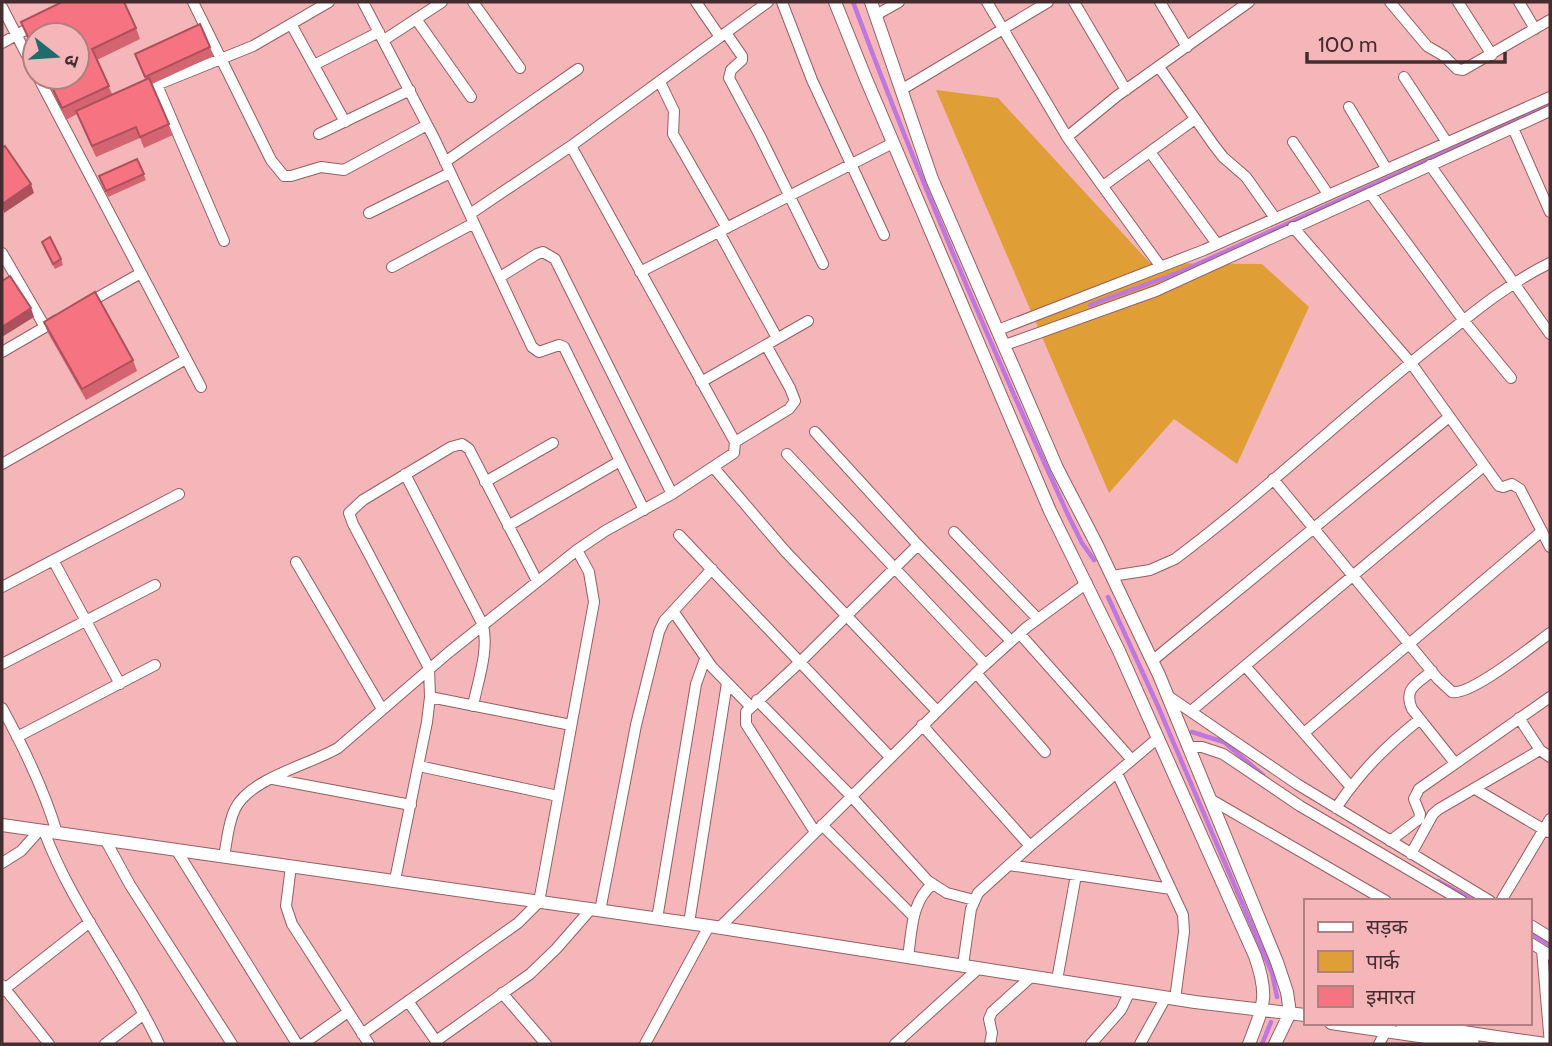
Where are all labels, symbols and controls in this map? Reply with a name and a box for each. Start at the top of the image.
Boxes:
north arrow [21,21,91,91]
scale bar [1307,21,1505,65]
text: 100 m [1318,32,1377,57]
text: उ [59,52,84,70]
legend [1304,899,1531,1025]
text: सड़क [1366,914,1408,939]
text: पार्क [1366,949,1400,974]
text: इमारत [1366,984,1416,1009]

